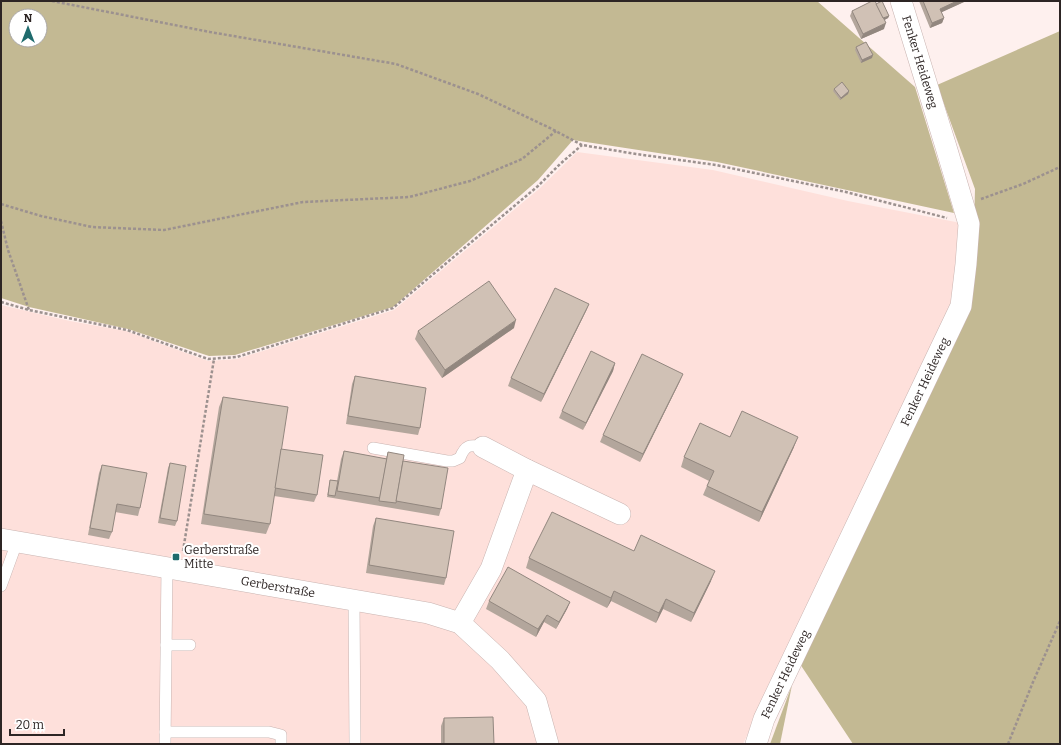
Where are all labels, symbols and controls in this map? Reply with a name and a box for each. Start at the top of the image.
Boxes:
north arrow [8,8,48,48]
text: N [24,12,33,25]
street label: Fenker Heideweg [899,14,941,111]
street label: Fenker Heideweg [898,335,952,428]
place label: Gerberstraße Mitte [184,543,259,571]
marker: Gerberstraße Mitte [171,552,181,562]
street label: Gerberstraße [240,574,316,600]
street label: Fenker Heideweg [758,627,813,721]
scale bar [10,711,64,737]
text: 20 m [16,718,45,732]

